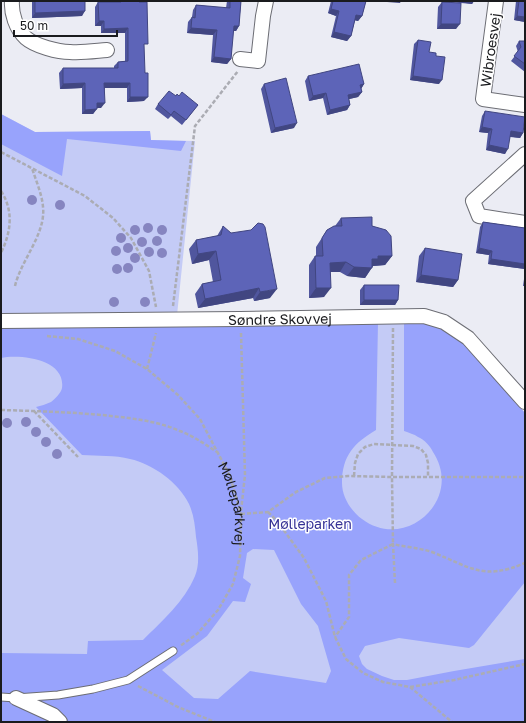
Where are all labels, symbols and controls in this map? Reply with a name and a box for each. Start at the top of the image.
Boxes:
scale bar [14,12,117,38]
street label: Wibroesvej [476,12,504,88]
text: 50 m [20,18,48,33]
street label: Søndre Skovvej [228,309,332,328]
street label: Mølleparkvej [215,458,250,546]
park label: Mølleparken [268,515,352,532]

